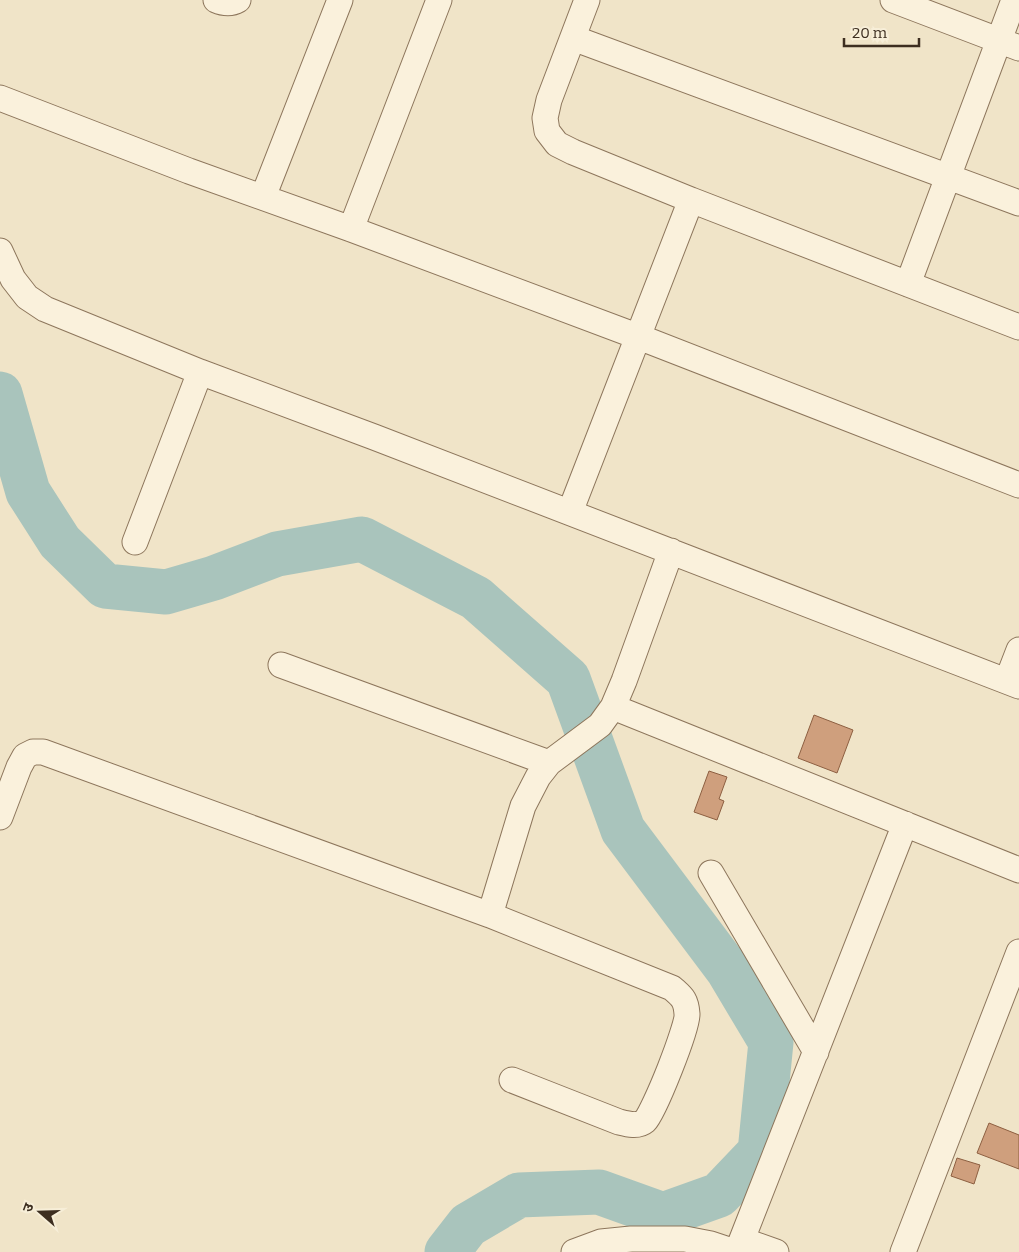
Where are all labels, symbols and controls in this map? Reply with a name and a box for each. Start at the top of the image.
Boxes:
scale bar [844,15,919,47]
text: 20 m [852,24,888,42]
north arrow [15,1187,65,1237]
text: उ [19,1200,38,1214]

